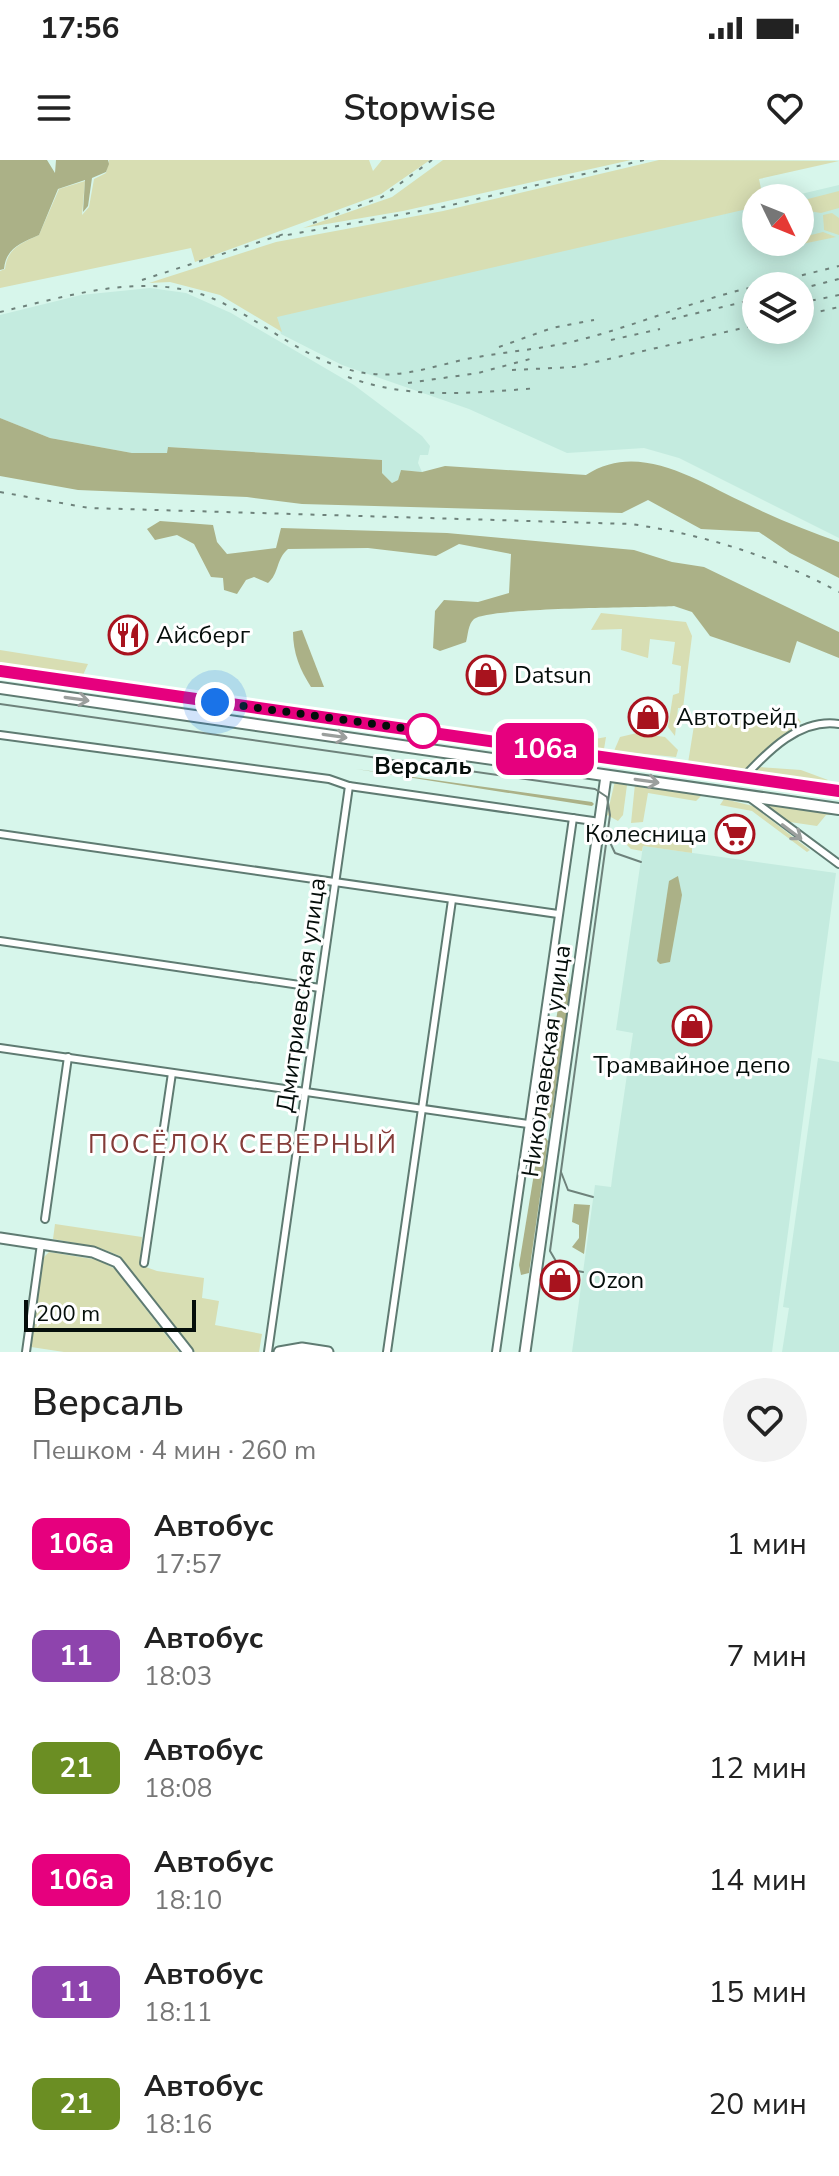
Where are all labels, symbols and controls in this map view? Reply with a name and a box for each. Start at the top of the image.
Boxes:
text: 17:56 [40,8,119,49]
text: Stopwise [343,84,496,133]
icon: menu [32,86,76,130]
icon: heart [763,86,807,130]
north arrow [742,184,814,256]
map controls [742,184,814,344]
button: layers [742,272,814,344]
restaurant icon: Айсберг [107,614,149,656]
place label: Айсберг [156,619,251,651]
shop icon: Datsun [465,654,507,696]
place label: Datsun [514,659,592,691]
your location [195,682,235,722]
one-way arrow [64,692,89,707]
shop icon: Автотрейд [627,696,669,738]
place label: Автотрейд [676,701,797,733]
marker: Версаль [406,714,440,748]
line badge: 106а [489,723,601,775]
one-way arrow [321,729,347,744]
text: 106а [512,730,578,768]
place label: Версаль [374,750,472,782]
one-way arrow [634,774,659,789]
supermarket icon: Колесница [714,813,756,855]
place label: Колесница [585,818,707,850]
one-way arrow [781,823,802,840]
street label: Дмитриевская улица [269,876,333,1114]
street label: Николаевская улица [514,943,578,1179]
shop icon: Трамвайное депо [671,1005,713,1047]
place label: Трамвайное депо [593,1049,791,1081]
district label: ПОСЁЛОК СЕВЕРНЫЙ [88,1127,398,1162]
shop icon: Ozon [539,1259,581,1301]
place label: Ozon [588,1264,644,1296]
scale bar [24,1296,196,1332]
text: 200 m [36,1299,100,1329]
text: Версаль [32,1377,184,1428]
button: heart [723,1378,807,1462]
text: Пешком · 4 мин · 260 m [32,1433,316,1468]
text: Автобус [154,1506,274,1547]
text: 1 мин [726,1524,807,1565]
text: 106а [48,1525,114,1563]
text: 17:57 [154,1547,222,1582]
text: Автобус [144,1618,263,1659]
text: 7 мин [726,1636,807,1677]
text: 11 [59,1637,93,1675]
text: 18:03 [144,1659,212,1694]
text: Автобус [144,1730,263,1771]
text: 12 мин [708,1748,807,1789]
text: 21 [59,1749,93,1787]
text: 18:08 [144,1771,212,1806]
text: Автобус [154,1842,274,1883]
text: 14 мин [708,1860,807,1901]
text: 106а [48,1861,114,1899]
text: 18:10 [154,1883,222,1918]
text: Автобус [144,1954,263,1995]
text: 15 мин [708,1972,807,2013]
text: 11 [59,1973,93,2011]
text: 18:11 [144,1995,212,2030]
text: Автобус [144,2066,263,2107]
text: 20 мин [708,2084,807,2125]
text: 21 [59,2085,93,2123]
text: 18:16 [144,2107,212,2142]

